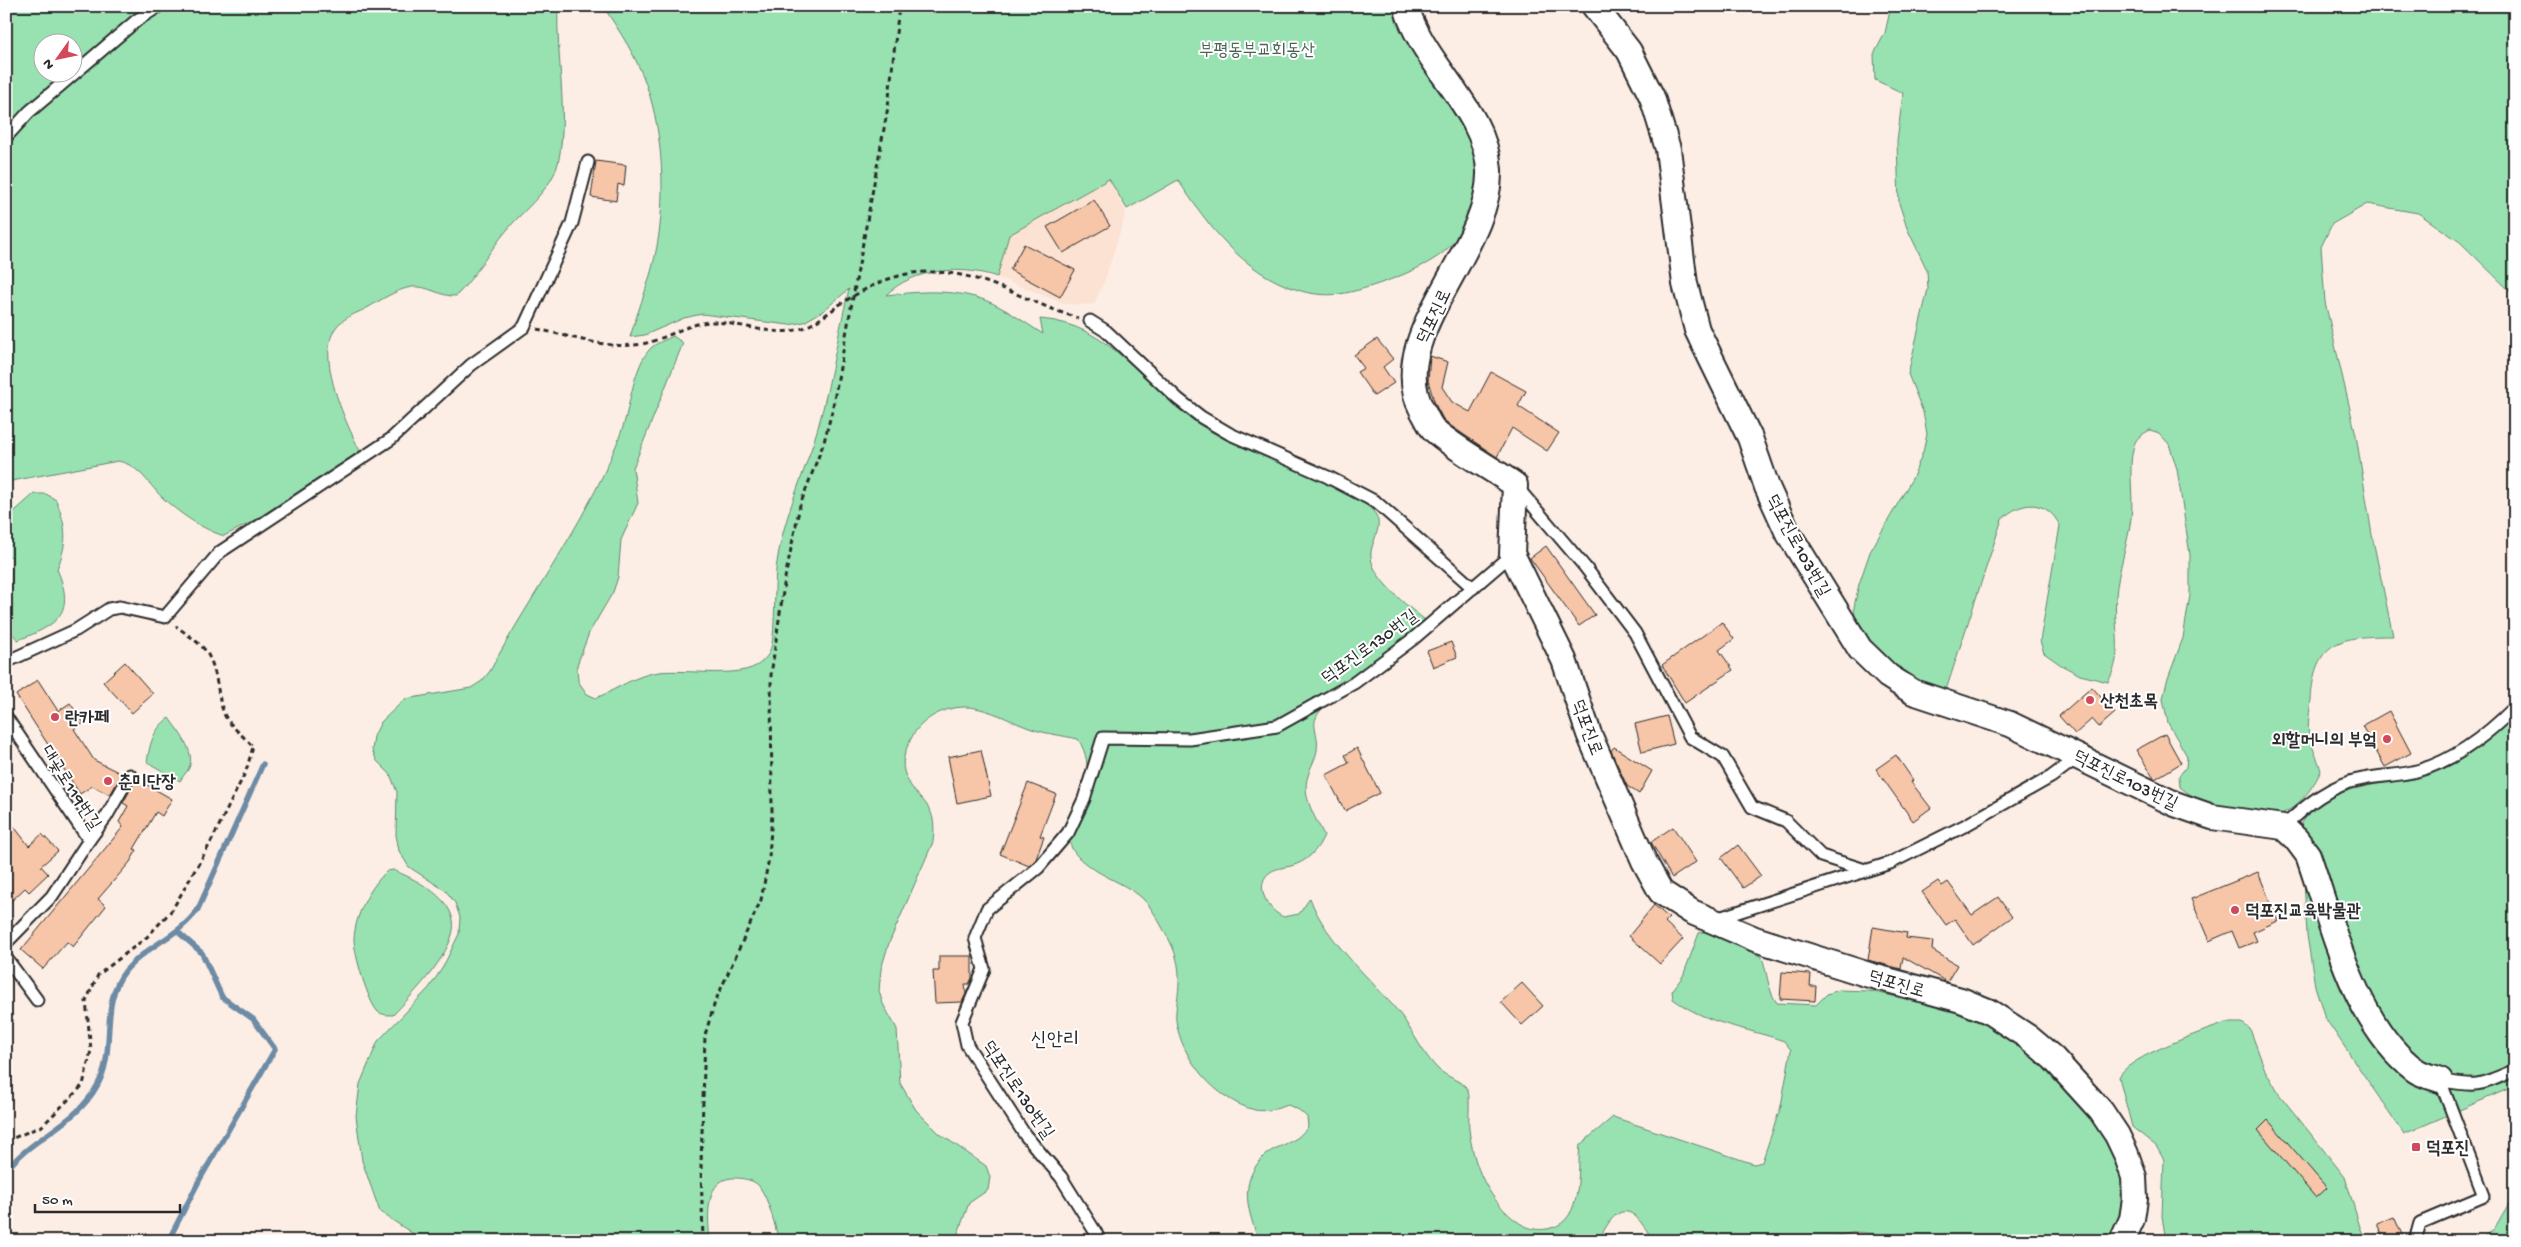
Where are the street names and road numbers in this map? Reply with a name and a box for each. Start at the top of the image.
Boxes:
street label: 덕포진로 [1414,286,1457,348]
street label: 덕포진로103번길 [1760,491,1834,601]
street label: 덕포진로130번길 [1318,606,1423,690]
street label: 덕포진로 [1565,697,1606,759]
street label: 대곶로119번길 [36,742,104,835]
street label: 덕포진로103번길 [2069,747,2181,816]
street label: 덕포진로 [1866,967,1927,1003]
street label: 덕포진로130번길 [976,1037,1058,1144]

